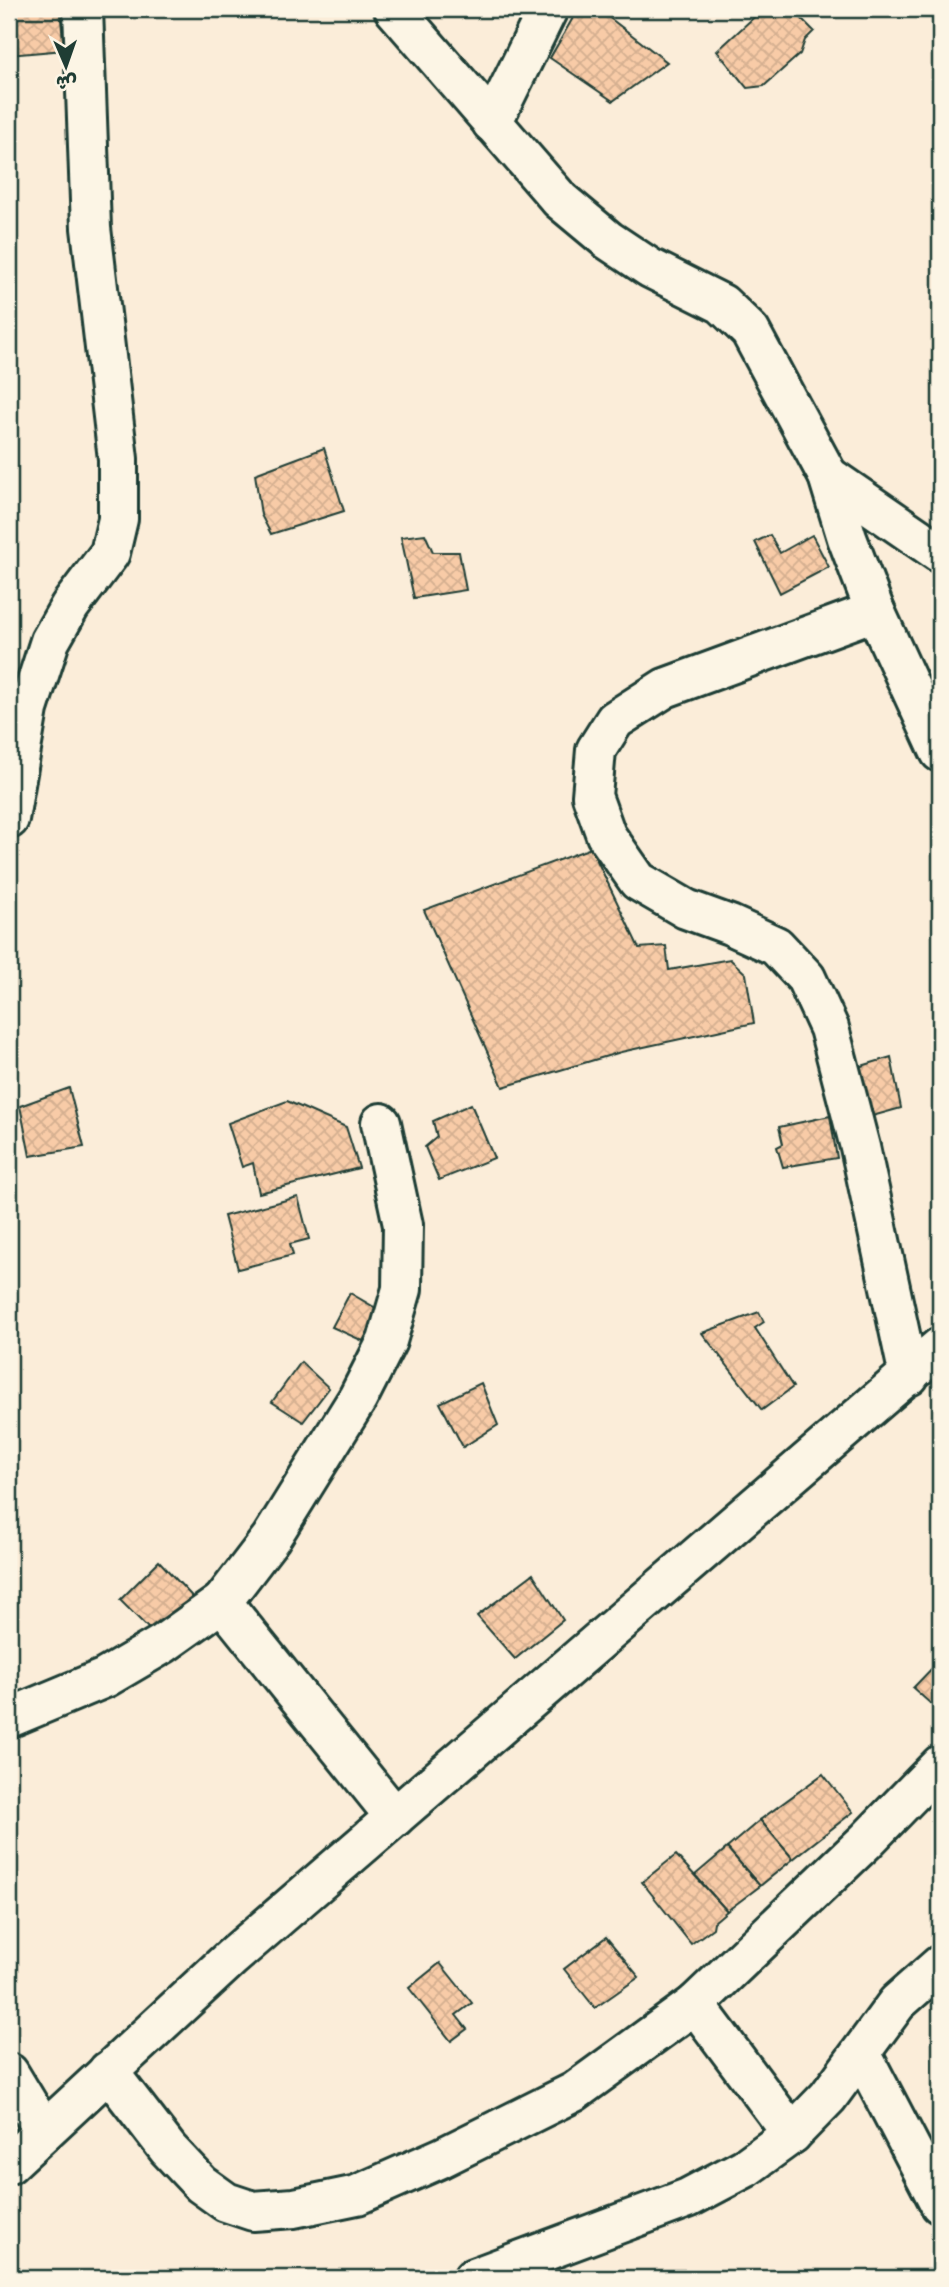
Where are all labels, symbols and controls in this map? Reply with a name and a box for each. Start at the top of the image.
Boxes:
north arrow [32,32,102,102]
text: ش [56,70,77,93]

